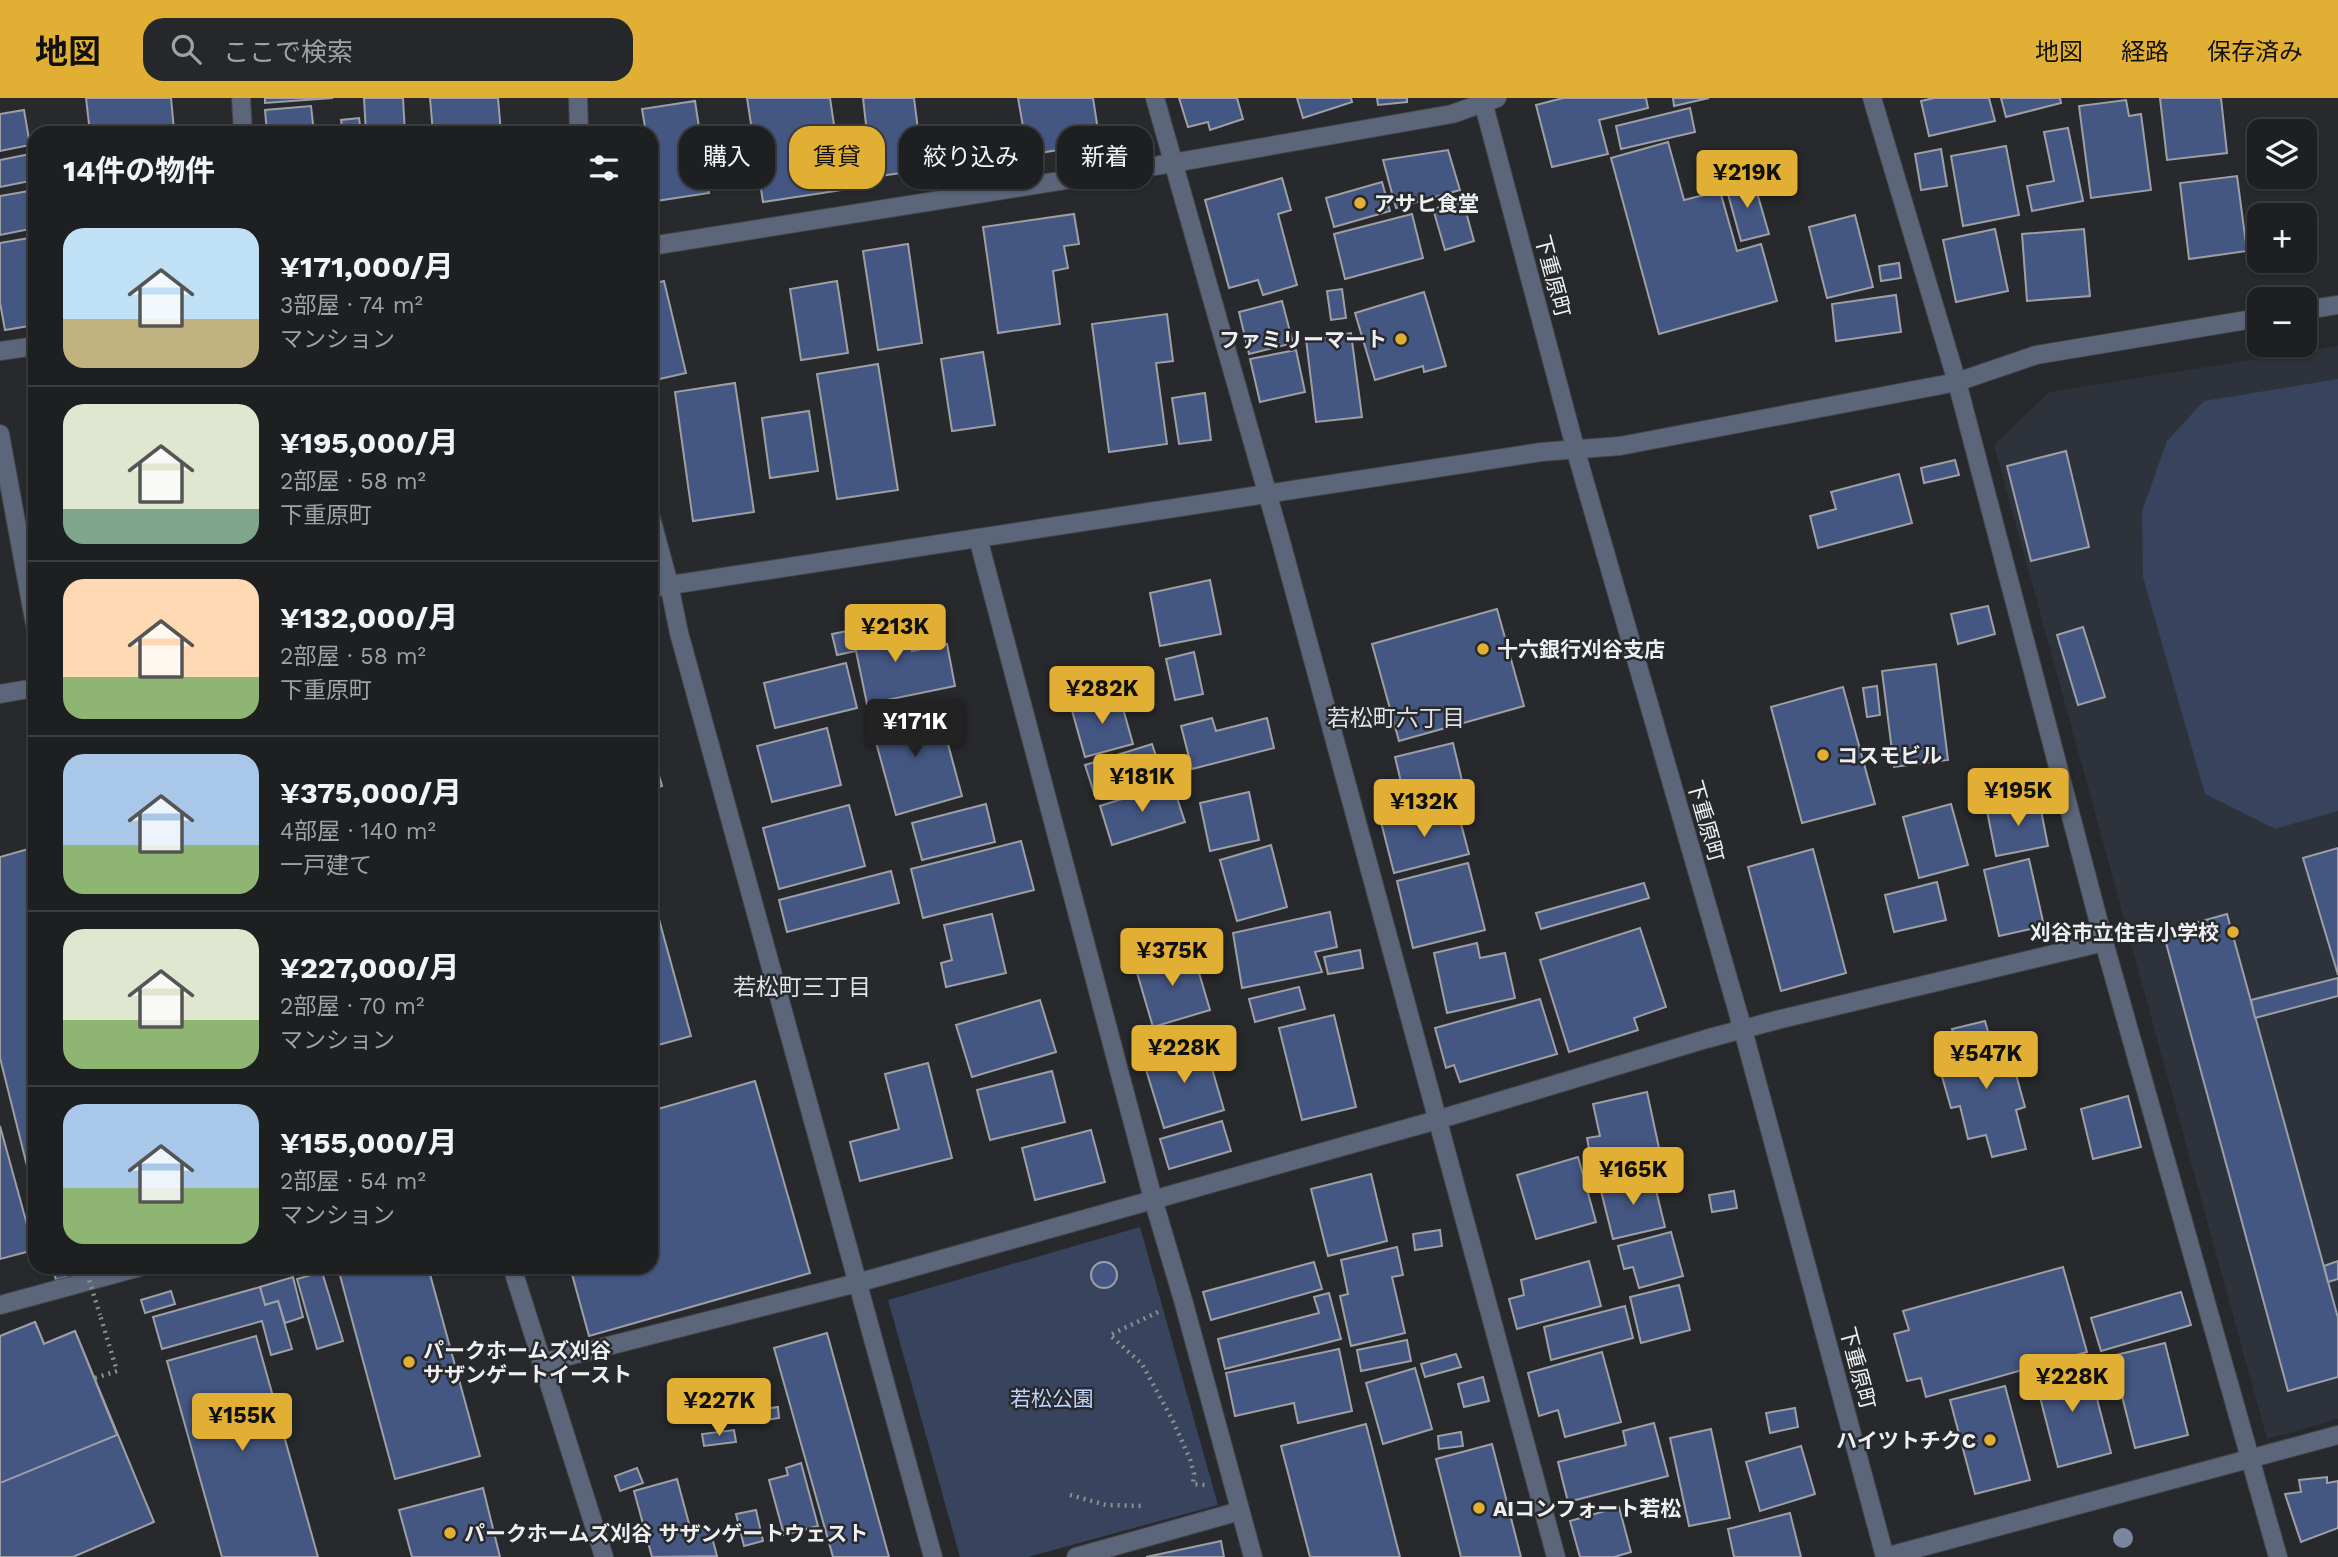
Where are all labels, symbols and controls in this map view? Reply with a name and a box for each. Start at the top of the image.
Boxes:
search box [143,18,633,81]
icon: search [167,30,205,68]
text: 地図 [35,32,101,71]
text: ここで検索 [223,37,353,67]
text: 地図 [2035,38,2083,66]
text: 経路 [2121,38,2169,66]
text: 保存済み [2207,38,2303,66]
map controls [2247,119,2317,357]
button: layers [2247,119,2317,189]
chip: 購入 [679,126,775,189]
chip: 賃貸 [789,126,885,189]
chip: 絞り込み [899,126,1043,189]
chip: 新着 [1057,126,1153,189]
icon: filters [585,149,623,187]
pin: ¥219K [1698,150,1796,210]
text: 14件の物件 [63,153,215,188]
text: ¥219K [1712,159,1782,186]
place label: アサヒ食堂 [1374,191,1479,216]
marker: アサヒ食堂 [1352,195,1368,211]
button: + [2247,203,2317,273]
street label: 下重原町 [1530,232,1576,320]
text: ¥171,000/月 [280,249,454,284]
icon: home [119,256,203,340]
button: − [2247,287,2317,357]
text: 3部屋 · 74 m² [280,292,423,319]
text: マンション [280,326,395,353]
place label: ファミリーマート [1219,327,1387,352]
marker: ファミリーマート [1393,331,1409,347]
text: ¥195,000/月 [280,425,458,460]
icon: home [119,432,203,516]
text: 2部屋 · 58 m² [280,468,426,495]
text: 下重原町 [280,502,372,529]
text: ¥132,000/月 [280,600,458,635]
pin: ¥213K [846,604,944,664]
icon: home [119,607,203,691]
text: ¥213K [861,613,929,640]
place label: 十六銀行刈谷支店 [1497,637,1665,662]
marker: 十六銀行刈谷支店 [1475,641,1491,657]
text: 2部屋 · 58 m² [280,643,426,670]
pin: ¥282K [1053,666,1151,726]
text: ¥282K [1065,675,1139,702]
text: 下重原町 [280,677,372,704]
pin: ¥171K [866,700,964,759]
district label: 若松町六丁目 [1327,705,1465,732]
text: ¥171K [882,708,948,735]
place label: コスモビル [1837,743,1942,768]
marker: コスモビル [1815,747,1831,763]
pin: ¥181K [1093,754,1191,814]
text: ¥181K [1109,763,1175,790]
pin: ¥195K [1969,768,2067,828]
text: ¥375,000/月 [280,775,462,810]
street label: 下重原町 [1682,777,1730,865]
text: ¥195K [1984,777,2052,804]
pin: ¥132K [1375,780,1473,839]
icon: home [119,782,203,866]
text: ¥132K [1390,788,1458,815]
text: 4部屋 · 140 m² [280,818,436,845]
text: 一戸建て [280,852,372,879]
place label: 刈谷市立住吉小学校 [2030,920,2219,945]
marker: 刈谷市立住吉小学校 [2225,924,2241,940]
pin: ¥375K [1123,928,1221,988]
text: ¥375K [1136,937,1208,964]
text: ¥227,000/月 [280,950,460,985]
icon: home [119,957,203,1041]
district label: 若松町三丁目 [733,974,871,1001]
text: 2部屋 · 70 m² [280,993,424,1020]
pin: ¥228K [1135,1026,1233,1085]
text: マンション [280,1027,395,1054]
pin: ¥547K [1937,1032,2035,1091]
text: ¥228K [1147,1034,1221,1061]
text: ¥547K [1950,1040,2022,1067]
text: ¥155,000/月 [280,1125,458,1160]
icon: home [119,1132,203,1216]
pin: ¥165K [1584,1148,1682,1207]
text: ¥165K [1599,1156,1667,1183]
text: 2部屋 · 54 m² [280,1168,426,1195]
text: マンション [280,1202,395,1229]
street label: 下重原町 [1835,1324,1881,1412]
place label: パークホームズ刈谷 サザンゲートイースト [423,1338,632,1387]
marker: パークホームズ刈谷 サザンゲートイースト [401,1354,417,1370]
pin: ¥228K [2023,1354,2121,1414]
text: ¥228K [2035,1363,2109,1390]
pin: ¥227K [670,1378,768,1438]
park label: 若松公園 [1010,1386,1094,1411]
text: ¥227K [683,1387,755,1414]
pin: ¥155K [193,1394,291,1453]
text: ¥155K [208,1402,276,1429]
place label: ハイツトチクC [1836,1428,1976,1453]
marker: ハイツトチクC [1982,1432,1998,1448]
place label: AIコンフォート若松 [1493,1496,1681,1521]
marker: AIコンフォート若松 [1471,1500,1487,1516]
place label: パークホームズ刈谷 サザンゲートウェスト [464,1521,868,1546]
marker: パークホームズ刈谷 サザンゲートウェスト [442,1525,458,1541]

